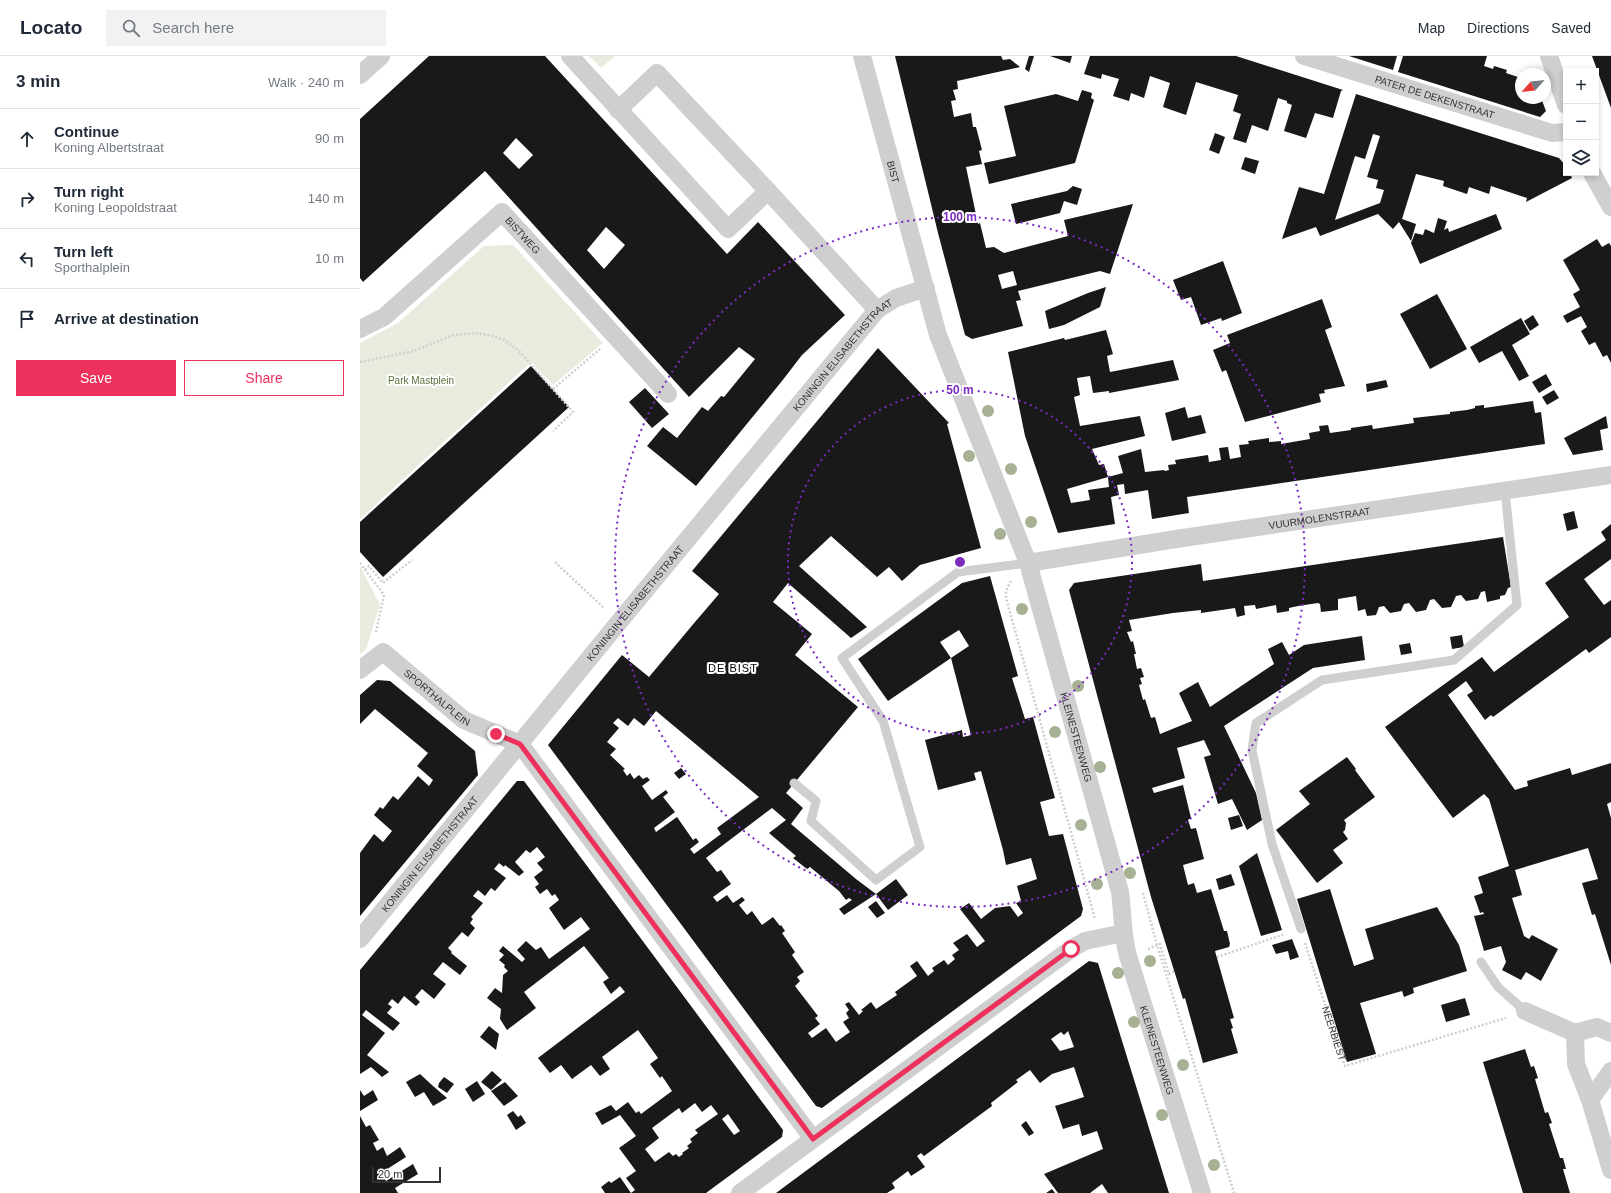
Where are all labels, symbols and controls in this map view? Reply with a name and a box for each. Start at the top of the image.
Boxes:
search box [106,10,386,46]
text: Locato [20,17,82,38]
icon: search [120,17,142,39]
text: Search here [152,19,234,36]
text: Map [1418,20,1445,36]
text: Directions [1467,20,1529,36]
text: Saved [1551,20,1591,36]
north arrow [1515,68,1551,104]
map controls [1563,68,1599,176]
button: + [1563,68,1599,104]
text: 3 min [16,72,60,91]
street label: PATER DE DEKENSTRAAT [1374,73,1496,120]
text: Walk · 240 m [268,75,344,90]
button: − [1563,104,1599,140]
text: Continue [54,123,119,140]
icon: ahead [16,128,38,150]
text: 90 m [315,131,344,146]
text: Koning Albertstraat [54,140,164,155]
button: layers [1563,140,1599,176]
street label: BIST [885,160,902,184]
text: Turn right [54,183,124,200]
icon: right [16,188,38,210]
text: 140 m [308,191,344,206]
text: Koning Leopoldstraat [54,200,177,215]
text: 100 m [943,210,977,224]
street label: BISTWEG [503,214,543,256]
text: Turn left [54,243,113,260]
icon: left [16,248,38,270]
text: 10 m [315,251,344,266]
text: Sporthalplein [54,260,130,275]
street label: KONINGIN ELISABETHSTRAAT [790,296,894,413]
icon: arrive [16,308,38,330]
text: Arrive at destination [54,310,199,327]
button: Save [16,360,176,396]
button: Share [184,360,344,396]
park label: Park Mastplein [388,375,454,386]
text: 50 m [946,383,974,397]
street label: VUURMOLENSTRAAT [1268,505,1371,531]
street label: KONINGIN ELISABETHSTRAAT [584,543,685,663]
centre of rings [953,555,967,569]
district label: DE BIST [708,662,758,674]
street label: SPORTHALPLEIN [402,667,472,728]
street label: KLEINESTEENWEG [1059,691,1095,783]
route end [487,725,505,743]
street label: KONINGIN ELISABETHSTRAAT [379,794,480,914]
route start [1062,940,1080,958]
street label: KLEINESTEENWEG [1138,1004,1177,1096]
street label: NEERBIEST [1320,1005,1348,1062]
scale bar [372,1165,441,1184]
text: 20 m [378,1168,402,1180]

